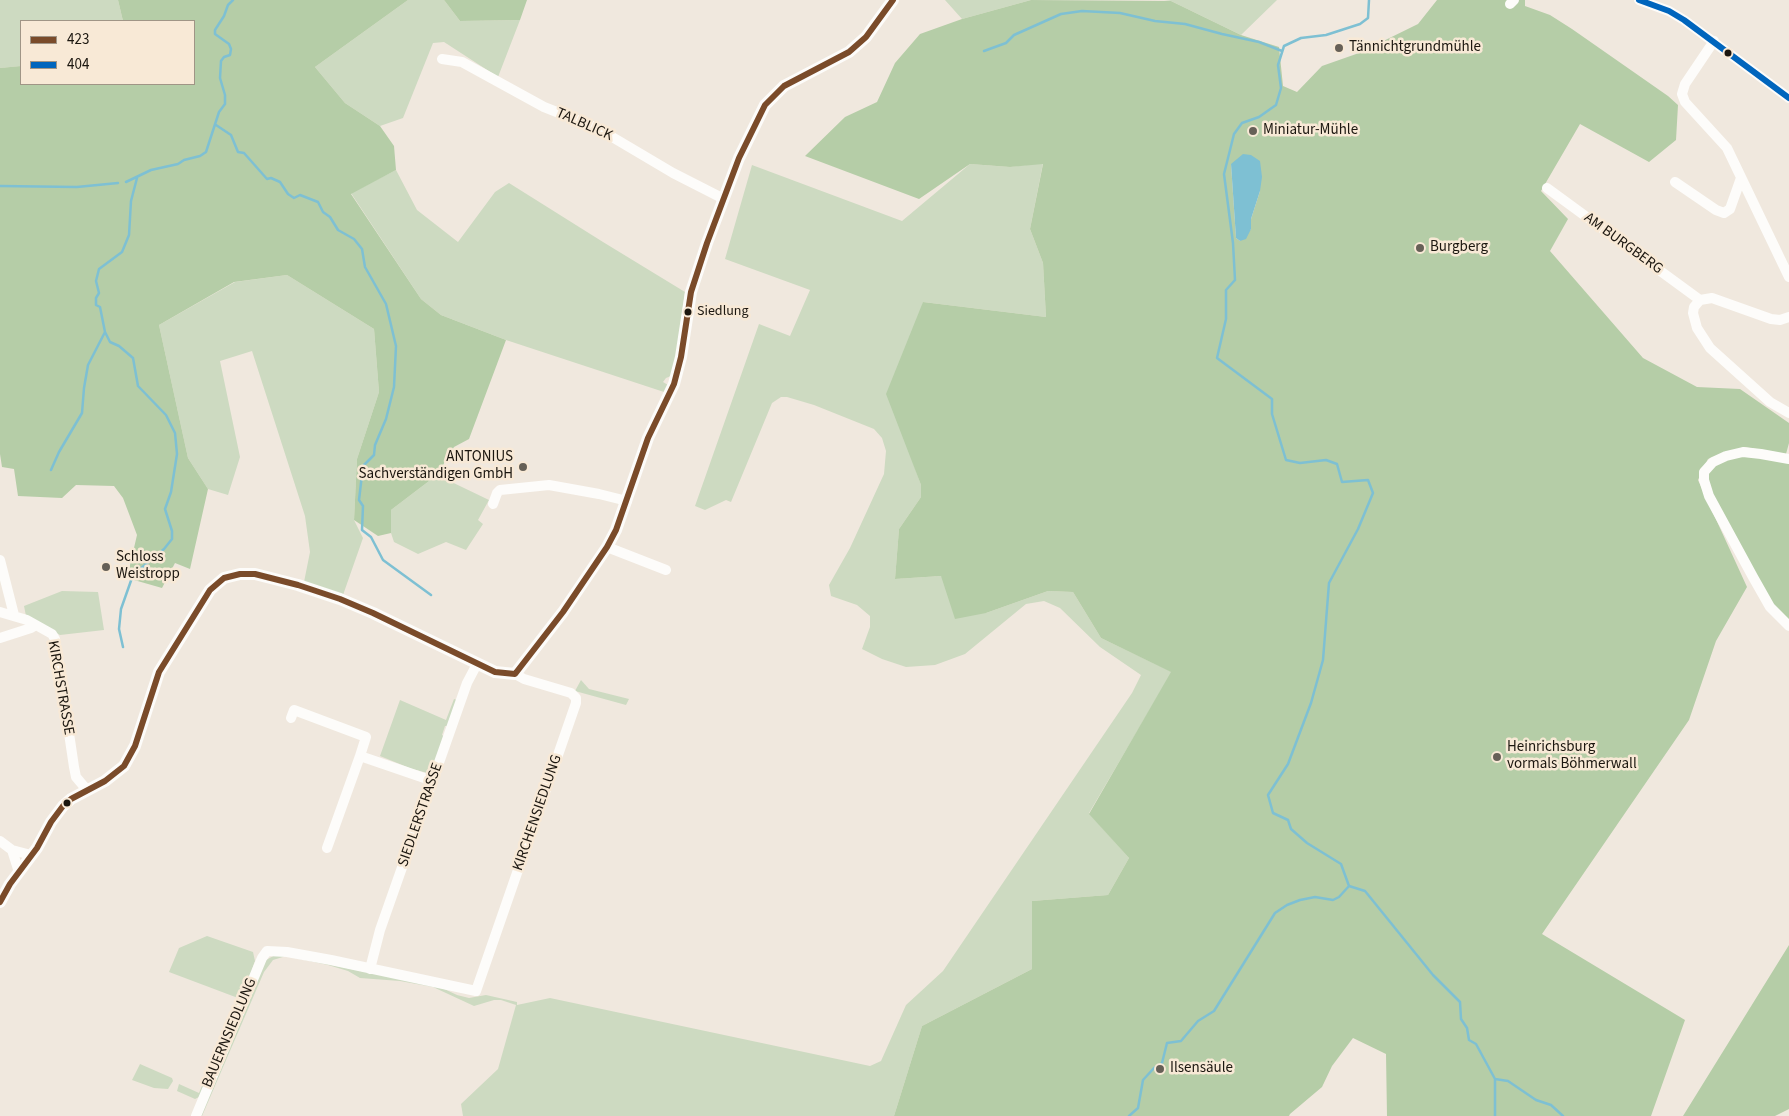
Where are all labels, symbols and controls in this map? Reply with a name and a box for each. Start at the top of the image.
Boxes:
legend [20,20,195,85]
text: 423 [67,29,89,50]
place label: Tännichtgrundmühle [1349,39,1481,57]
marker: Tännichtgrundmühle [1333,42,1345,54]
unlabelled marker [1723,48,1733,58]
text: 404 [67,54,89,75]
street label: TALBLICK [553,105,615,145]
place label: Miniatur-Mühle [1263,122,1358,140]
marker: Miniatur-Mühle [1247,125,1259,137]
street label: AM BURGBERG [1580,209,1666,279]
place label: Burgberg [1430,239,1488,257]
marker: Burgberg [1414,242,1426,254]
place label: Siedlung [697,304,749,320]
marker: Siedlung [683,307,693,317]
place label: ANTONIUS Sachverständigen GmbH [359,449,513,484]
marker: ANTONIUS Sachverständigen GmbH [517,461,529,473]
place label: Schloss Weistropp [116,549,180,584]
marker: Schloss Weistropp [100,561,112,573]
street label: KIRCHSTRASSE [43,639,77,737]
place label: Heinrichsburg vormals Böhmerwall [1507,739,1637,774]
marker: Heinrichsburg vormals Böhmerwall [1491,751,1503,763]
street label: KIRCHENSIEDLUNG [510,753,566,873]
street label: SIEDLERSTRASSE [395,761,447,869]
unlabelled marker [62,798,72,808]
street label: BAUERNSIEDLUNG [199,976,261,1090]
place label: Ilsensäule [1170,1060,1233,1078]
marker: Ilsensäule [1154,1063,1166,1075]

